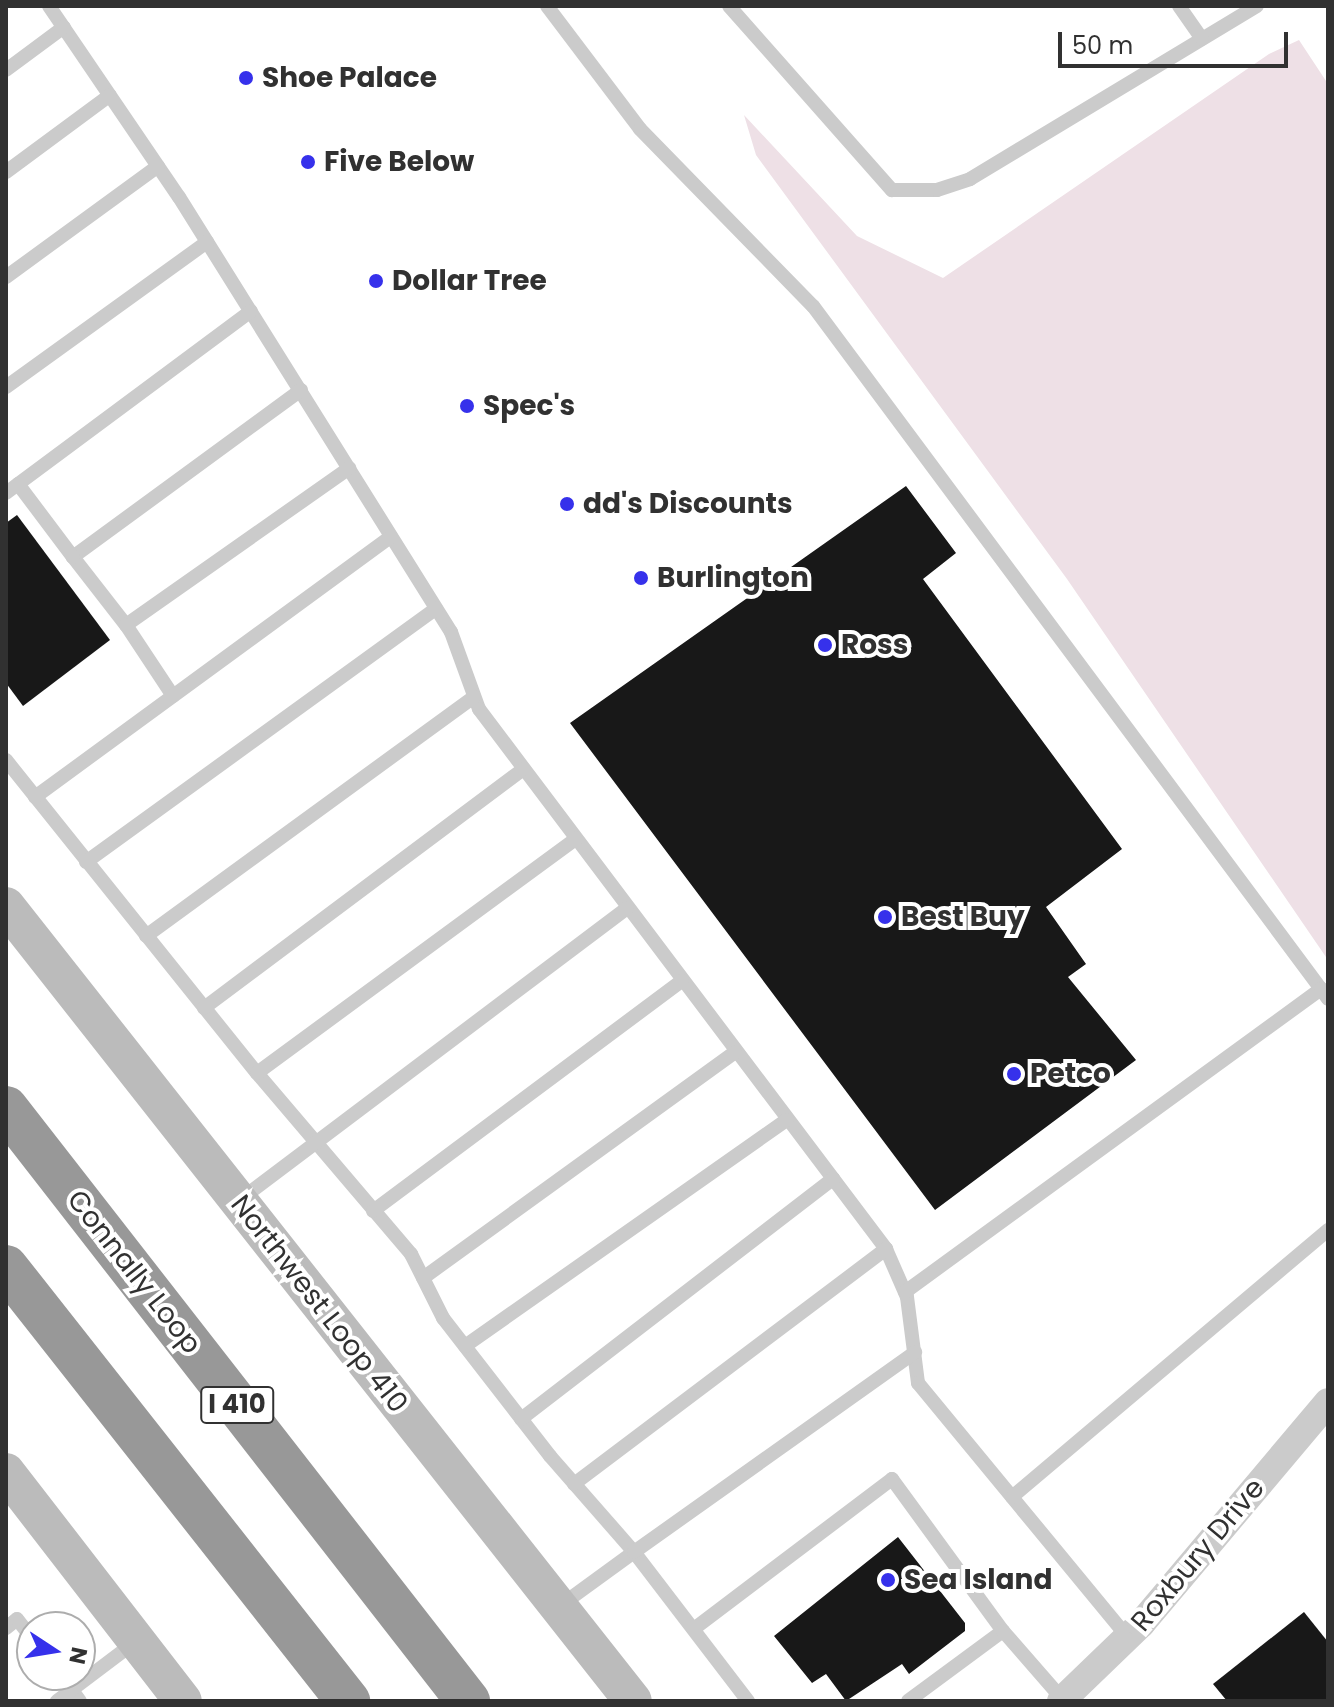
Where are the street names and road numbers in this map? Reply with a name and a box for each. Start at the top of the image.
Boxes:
street label: Connally Loop [60,1184,208,1360]
street label: Northwest Loop 410 [223,1188,415,1420]
road number: I 410 [199,1383,275,1427]
street label: Roxbury Drive [1124,1472,1272,1638]

